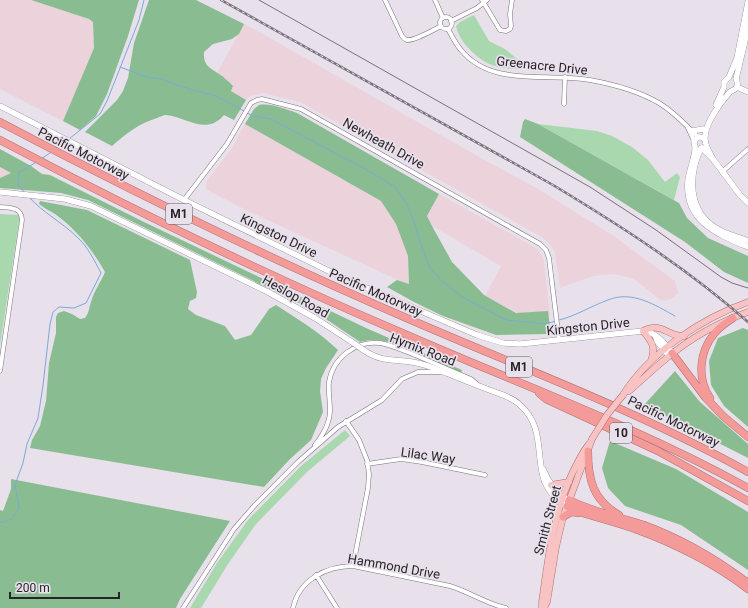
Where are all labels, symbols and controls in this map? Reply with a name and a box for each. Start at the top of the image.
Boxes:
street label: Greenacre Drive [496,53,588,78]
street label: Newheath Drive [340,115,427,172]
street label: Pacific Motorway [36,124,132,183]
road number: M1 [166,204,192,224]
street label: Kingston Drive [238,210,320,261]
street label: Pacific Motorway [327,265,425,320]
street label: Heslop Road [260,272,332,321]
street label: Kingston Drive [546,315,631,338]
street label: Hymix Road [388,330,458,369]
road number: M1 [506,357,532,377]
street label: Pacific Motorway [625,393,722,450]
road number: 10 [610,423,632,443]
street label: Lilac Way [400,444,456,467]
street label: Smith Street [531,484,564,556]
street label: Hammond Drive [347,551,441,582]
scale bar [10,574,119,600]
text: 200 m [16,581,50,595]

